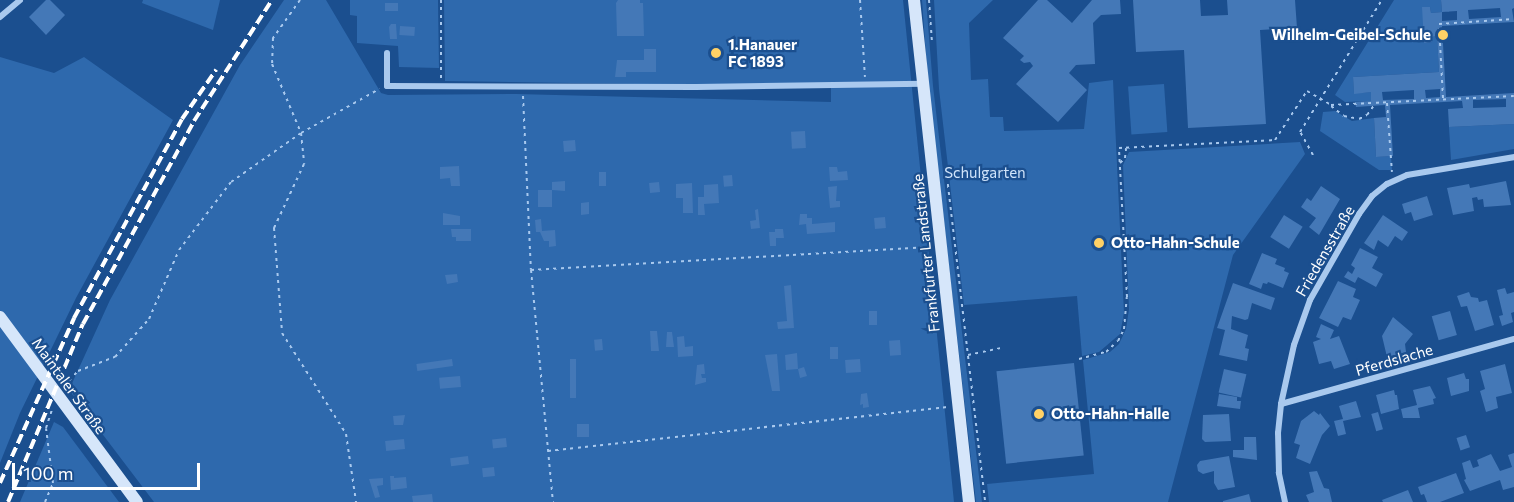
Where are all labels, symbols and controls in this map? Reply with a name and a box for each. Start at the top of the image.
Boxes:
place label: Wilhelm-Geibel-Schule [1271,26,1431,44]
marker: Wilhelm-Geibel-Schule [1436,28,1450,42]
place label: 1.Hanauer FC 1893 [728,35,797,70]
marker: 1.Hanauer FC 1893 [709,46,723,60]
park label: Schulgarten [944,164,1026,182]
street label: Frankfurter Landstraße [909,173,943,333]
street label: Friedensstraße [1292,202,1358,300]
place label: Otto-Hahn-Schule [1111,234,1240,252]
marker: Otto-Hahn-Schule [1092,236,1106,250]
street label: Maintaler Straße [28,334,110,438]
street label: Pferdslache [1353,340,1435,380]
place label: Otto-Hahn-Halle [1051,405,1169,423]
marker: Otto-Hahn-Halle [1032,407,1046,421]
scale bar [15,451,202,489]
text: 100 m [23,462,73,484]

